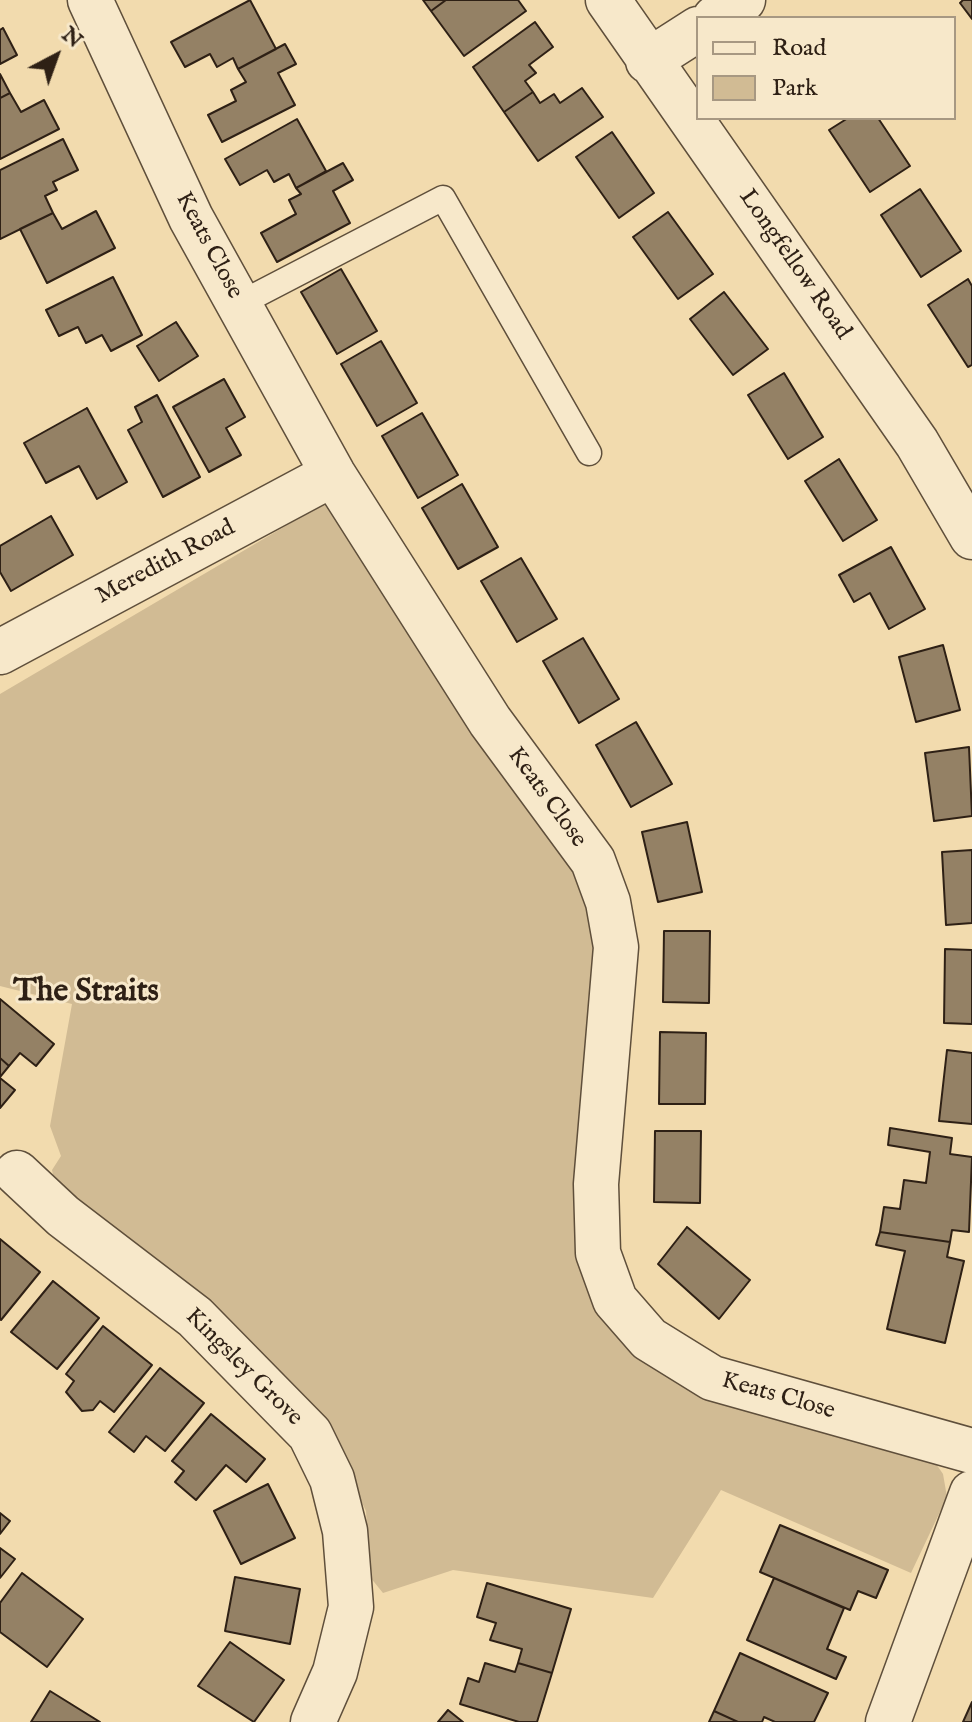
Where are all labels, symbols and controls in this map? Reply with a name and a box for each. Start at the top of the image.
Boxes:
north arrow [16,16,96,96]
legend [696,16,956,120]
text: N [55,21,88,55]
text: Road [772,33,826,64]
text: Park [772,73,818,104]
street label: Longfellow Road [732,184,856,346]
street label: Keats Close [168,188,248,304]
street label: Meredith Road [92,514,240,612]
street label: Keats Close [500,742,592,854]
district label: The Straits [13,974,159,1012]
street label: Kingsley Grove [178,1303,308,1433]
street label: Keats Close [718,1367,838,1427]

